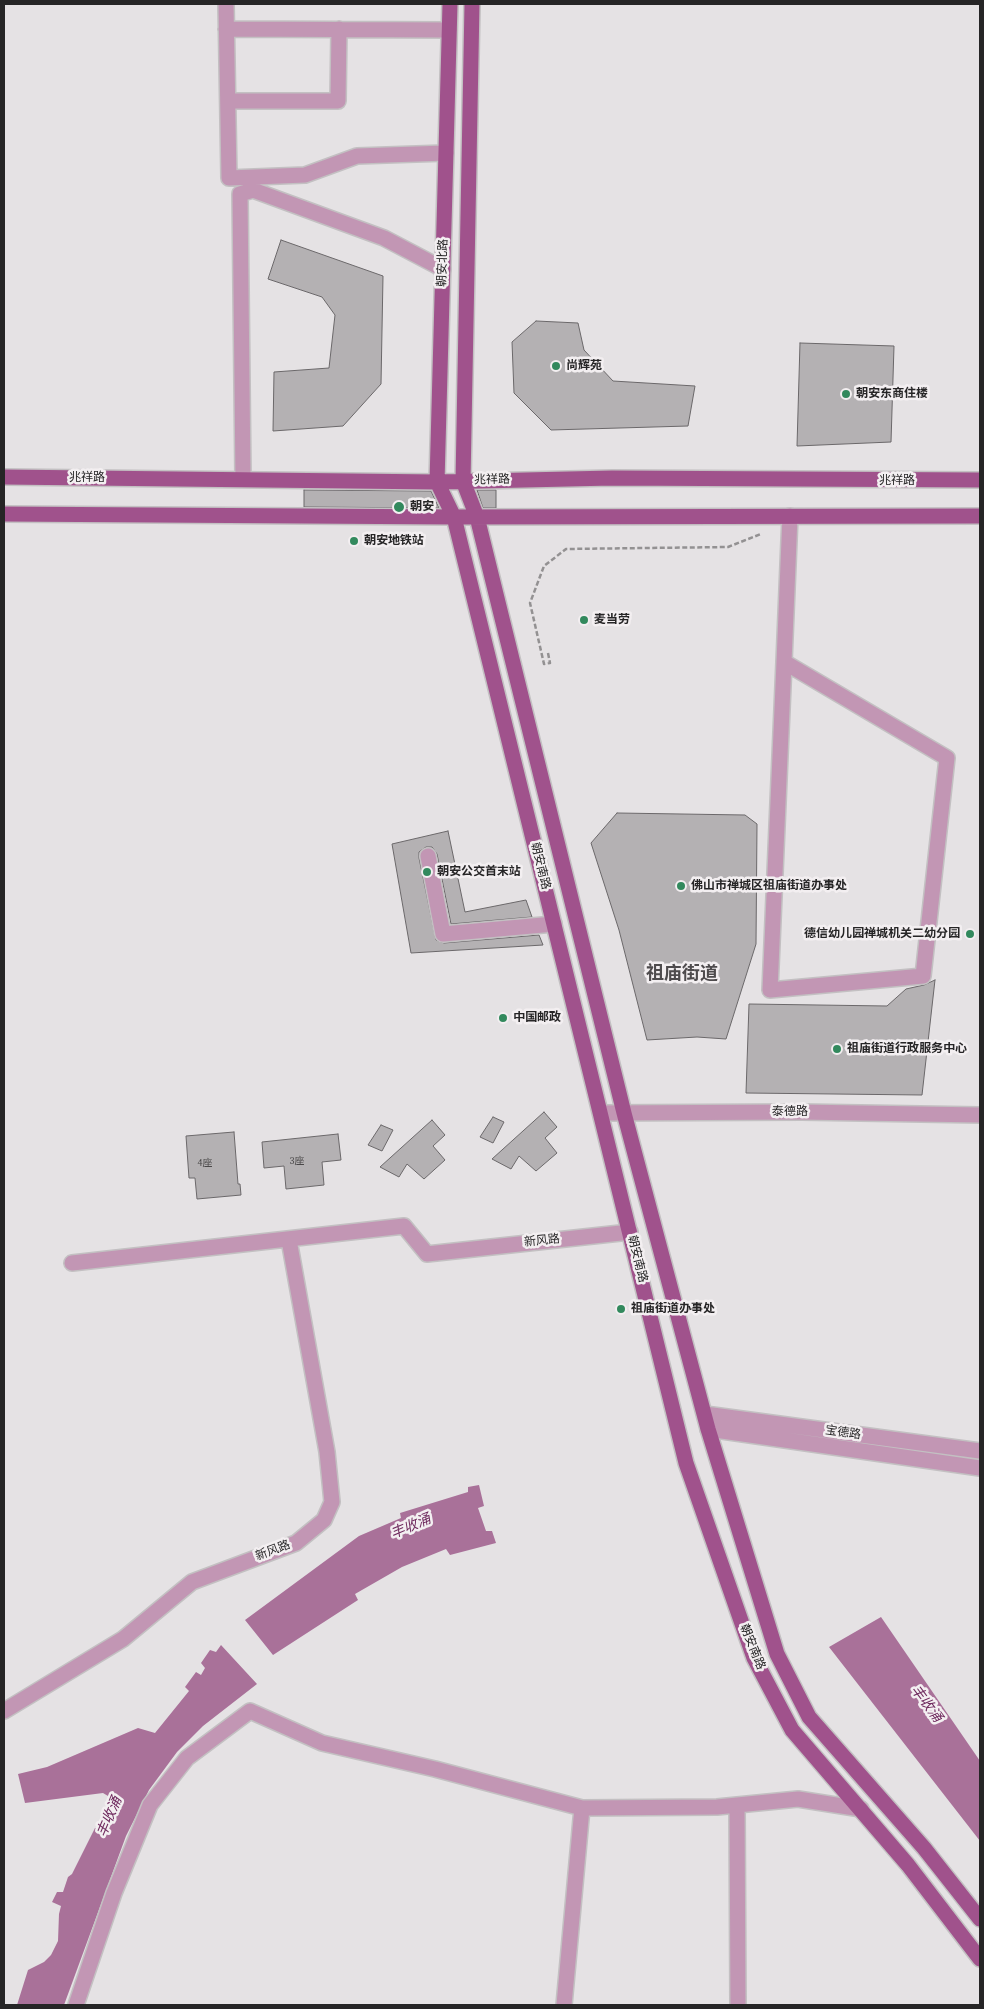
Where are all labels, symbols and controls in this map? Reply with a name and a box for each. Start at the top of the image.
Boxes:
street label: 朝安北路 [435,239,451,287]
place label: 尚辉苑 [566,359,602,373]
marker: 尚辉苑 [550,360,562,372]
place label: 朝安东商住楼 [856,387,928,401]
marker: 朝安东商住楼 [840,388,852,400]
street label: 兆祥路 [69,471,105,485]
street label: 兆祥路 [474,472,510,488]
street label: 兆祥路 [879,474,915,488]
marker: 朝安 [392,500,406,514]
place label: 朝安 [410,500,434,514]
place label: 朝安地铁站 [364,534,424,548]
marker: 朝安地铁站 [348,535,360,547]
place label: 麦当劳 [594,613,630,627]
marker: 麦当劳 [578,614,590,626]
street label: 朝安南路 [527,841,553,891]
place label: 朝安公交首末站 [437,865,521,879]
marker: 朝安公交首末站 [421,866,433,878]
place label: 佛山市禅城区祖庙街道办事处 [691,879,847,893]
marker: 佛山市禅城区祖庙街道办事处 [675,880,687,892]
place label: 德信幼儿园禅城机关二幼分园 [804,927,960,941]
marker: 德信幼儿园禅城机关二幼分园 [964,928,976,940]
district label: 祖庙街道 [646,963,718,985]
place label: 中国邮政 [513,1011,561,1025]
marker: 中国邮政 [497,1012,509,1024]
place label: 祖庙街道行政服务中心 [847,1042,967,1056]
marker: 祖庙街道行政服务中心 [831,1043,843,1055]
street label: 泰德路 [772,1105,808,1119]
house number: 3座 [290,1155,304,1167]
house number: 4座 [198,1157,212,1169]
street label: 新风路 [523,1232,561,1250]
street label: 朝安南路 [624,1234,650,1284]
place label: 祖庙街道办事处 [631,1302,715,1316]
marker: 祖庙街道办事处 [615,1303,627,1315]
street label: 宝德路 [824,1423,862,1443]
water label: 丰收涌 [388,1511,434,1543]
street label: 新风路 [254,1538,292,1564]
street label: 朝安南路 [736,1622,768,1672]
water label: 丰收涌 [907,1682,945,1726]
water label: 丰收涌 [94,1794,126,1840]

